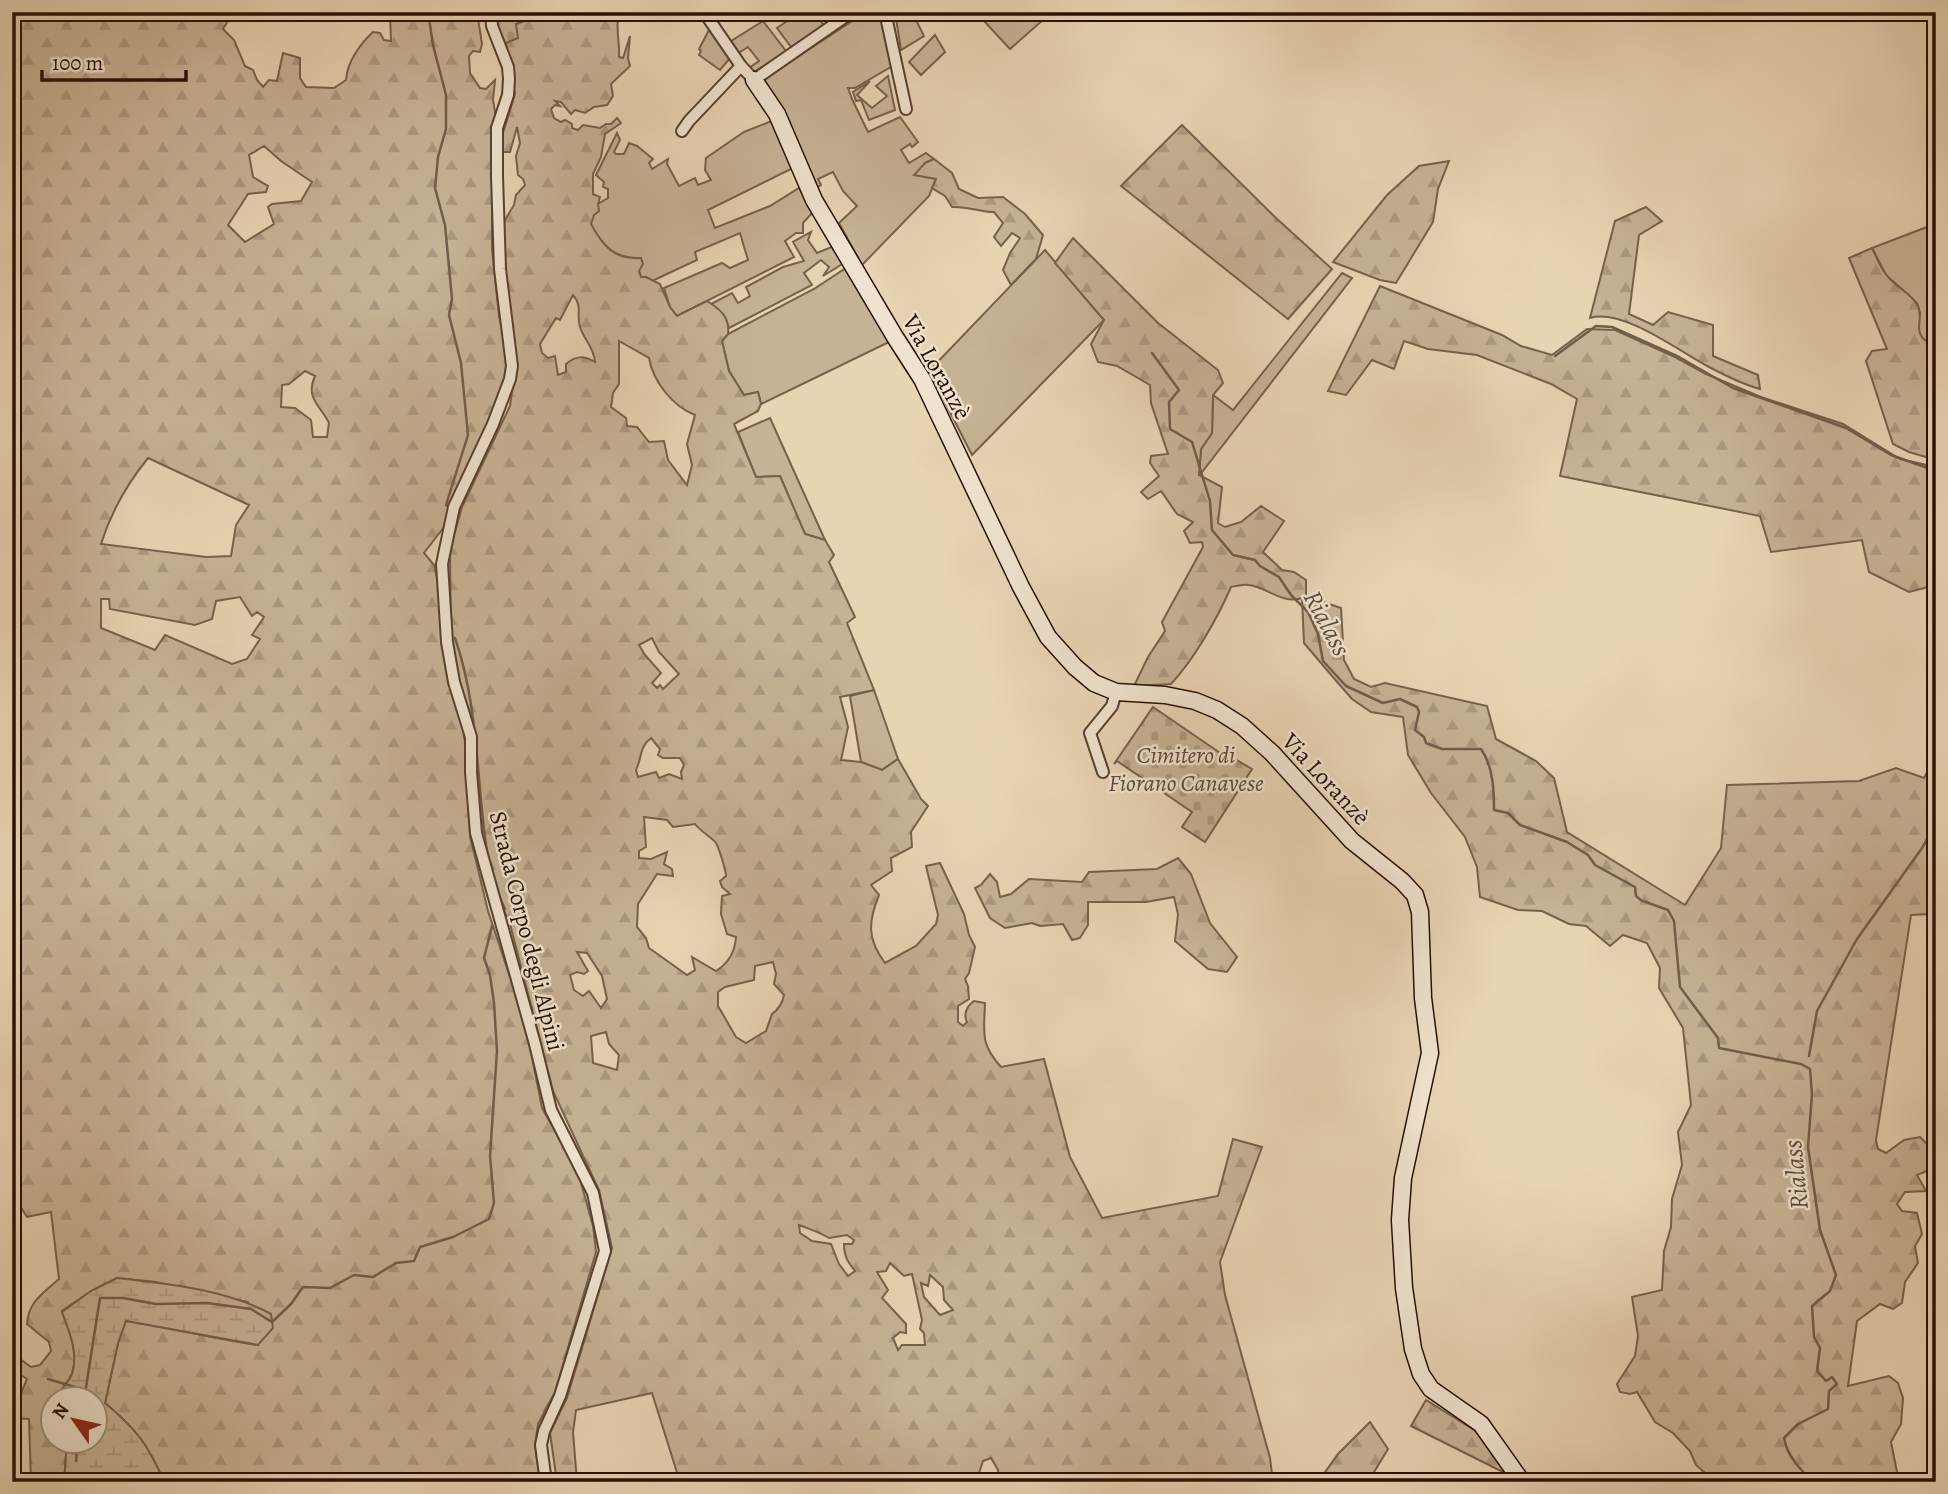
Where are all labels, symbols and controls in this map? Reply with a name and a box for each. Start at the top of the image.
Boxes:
scale bar [42,38,186,82]
text: 100 m [52,49,103,77]
street label: Via Loranzè [895,308,979,425]
water label: Rialass [1295,584,1359,662]
street label: Via Loranzè [1274,725,1377,832]
park label: Cimitero di Fiorano Canavese [1108,739,1264,799]
street label: Strada Corpo degli Alpini [482,808,572,1054]
water label: Rialass [1775,1138,1817,1212]
north arrow [38,1386,108,1456]
text: N [46,1398,75,1424]

